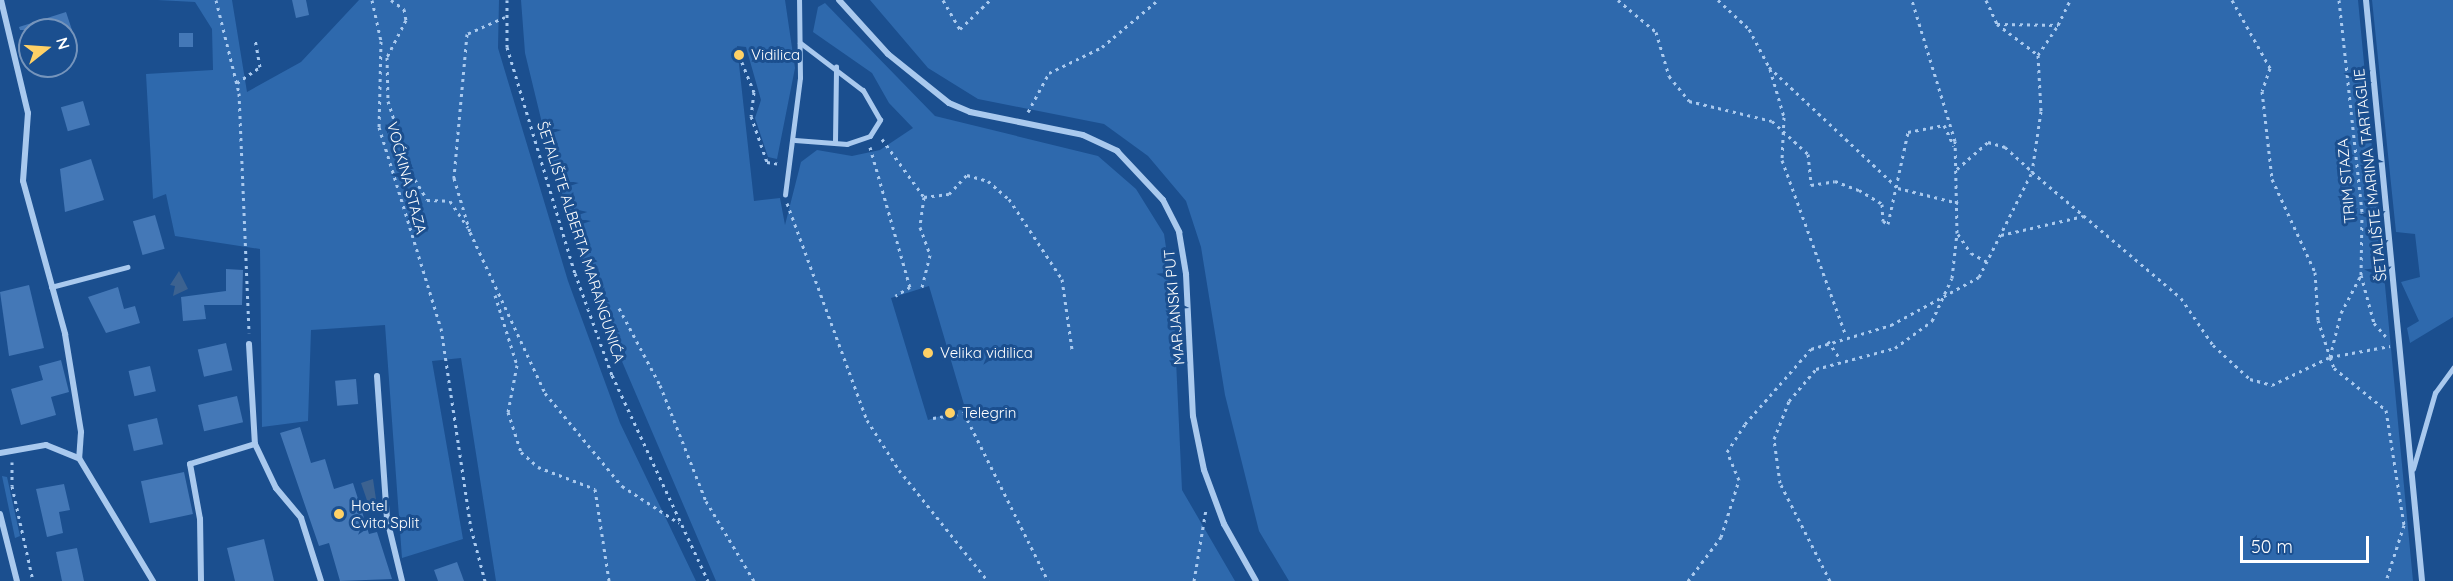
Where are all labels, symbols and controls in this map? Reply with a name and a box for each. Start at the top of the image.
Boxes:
north arrow [18,18,78,78]
text: N [52,35,75,52]
place label: Vidilica [751,46,800,64]
marker: Vidilica [732,48,746,62]
street label: ŠETALIŠTE MARINA TARTAGLIE [2350,68,2390,282]
street label: ŠETALIŠTE ALBERTA MARANGUNIĆA [533,119,629,365]
street label: VOĆKINA STAZA [383,120,431,236]
street label: TRIM STAZA [2333,138,2359,224]
street label: MARJANSKI PUT [1160,248,1188,366]
place label: Velika vidilica [940,344,1033,362]
marker: Velika vidilica [921,346,935,360]
place label: Telegrin [962,404,1016,422]
marker: Telegrin [943,406,957,420]
place label: Hotel Cvita Split [351,496,419,531]
marker: Hotel Cvita Split [332,507,346,521]
scale bar [2243,524,2372,562]
text: 50 m [2251,535,2293,558]

